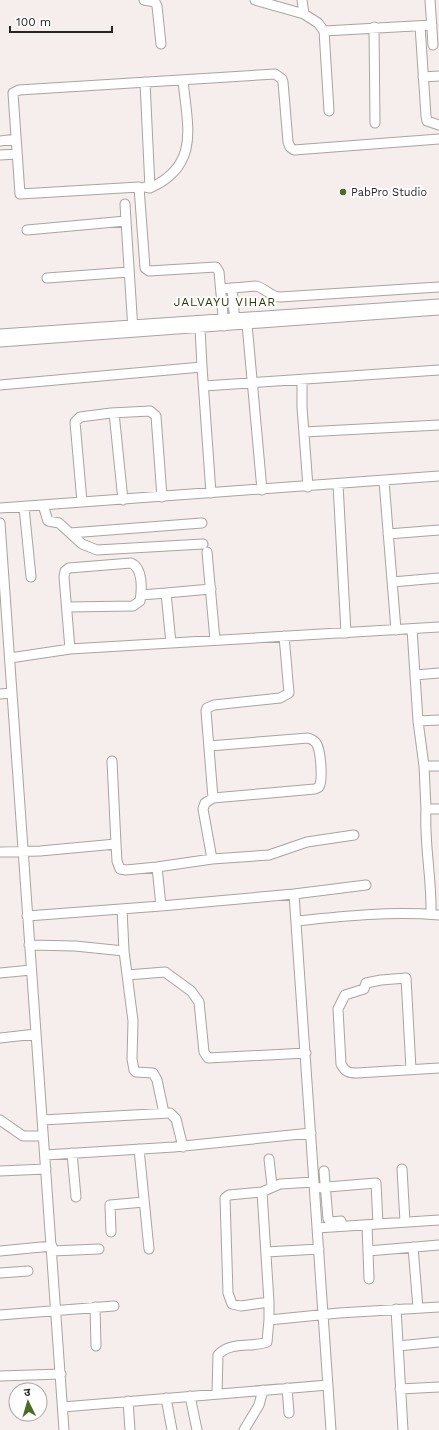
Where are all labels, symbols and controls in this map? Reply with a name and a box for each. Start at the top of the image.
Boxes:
scale bar [10,8,112,34]
text: 100 m [16,15,51,29]
place label: PabPro Studio [351,186,427,199]
marker: PabPro Studio [338,187,348,197]
district label: JALVAYU VIHAR [174,295,276,309]
north arrow [8,1382,48,1422]
text: उ [23,1386,32,1399]

